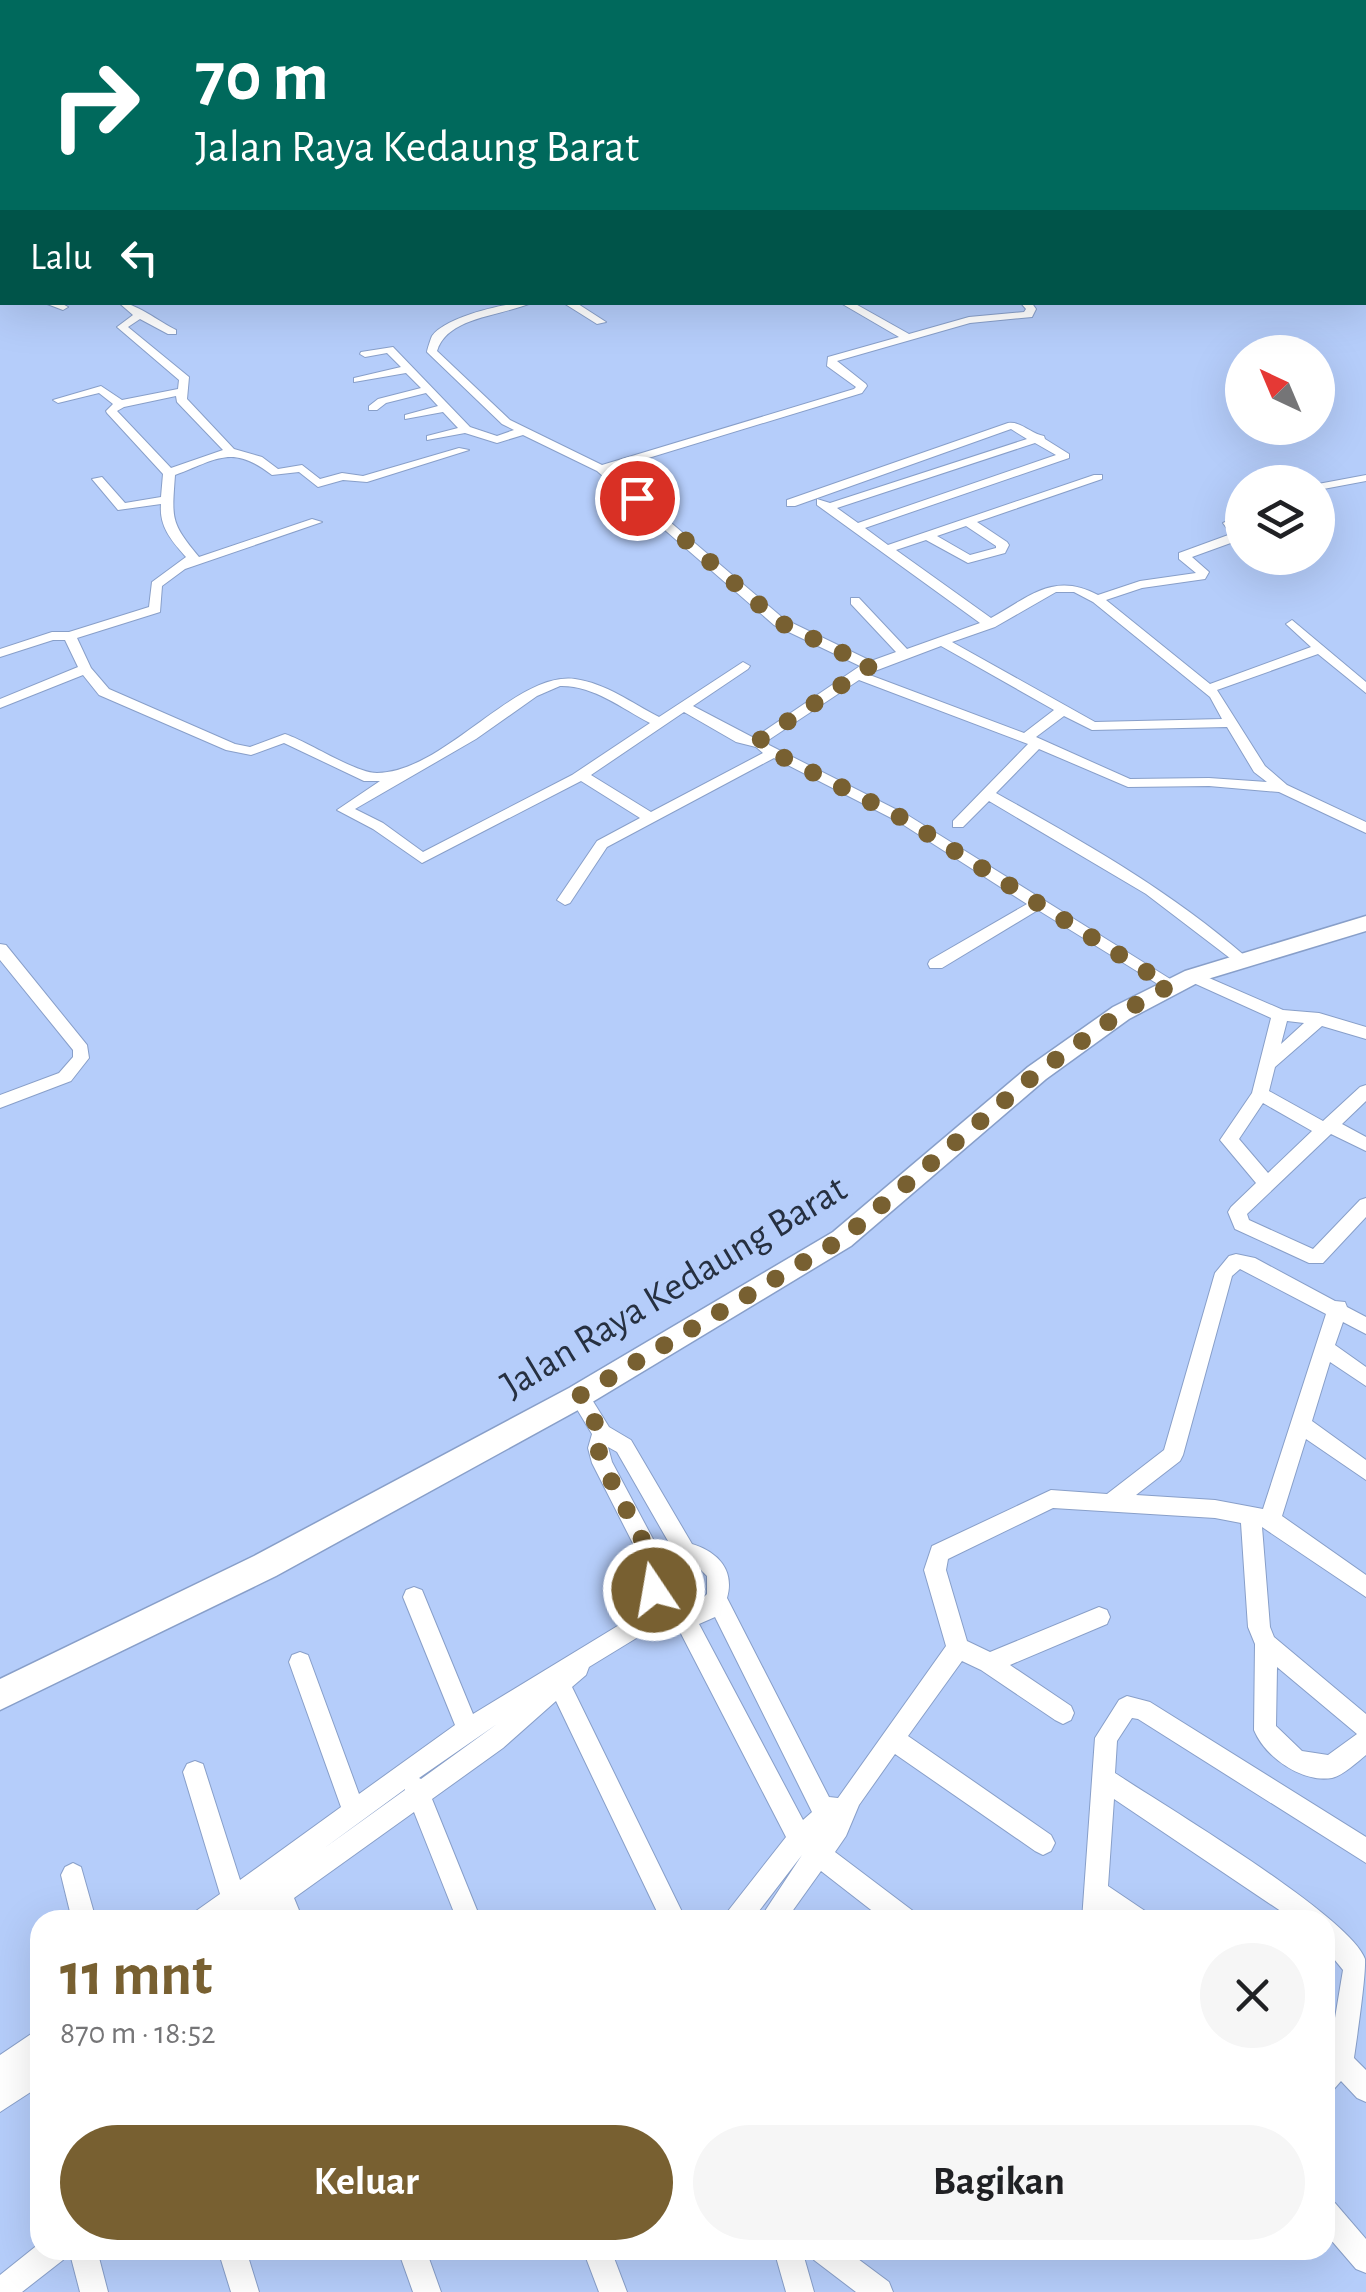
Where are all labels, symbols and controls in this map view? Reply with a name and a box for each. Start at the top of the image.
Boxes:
icon: right [30,40,160,170]
text: 70 m [195,43,329,113]
text: Jalan Raya Kedaung Barat [195,125,639,170]
icon: left [112,230,167,285]
text: Lalu [30,239,92,277]
north arrow [1225,335,1335,445]
map controls [1225,335,1335,575]
pin [595,456,680,541]
button: layers [1225,465,1335,575]
icon: arrive [610,471,665,526]
street label: Jalan Raya Kedaung Barat [494,1168,854,1406]
position arrow [602,1538,706,1642]
button: close [1200,1943,1305,2048]
text: 11 mnt [60,1946,212,2006]
text: 870 m · 18:52 [60,2017,216,2049]
button: Keluar [60,2125,673,2240]
button: Bagikan [693,2125,1305,2240]

